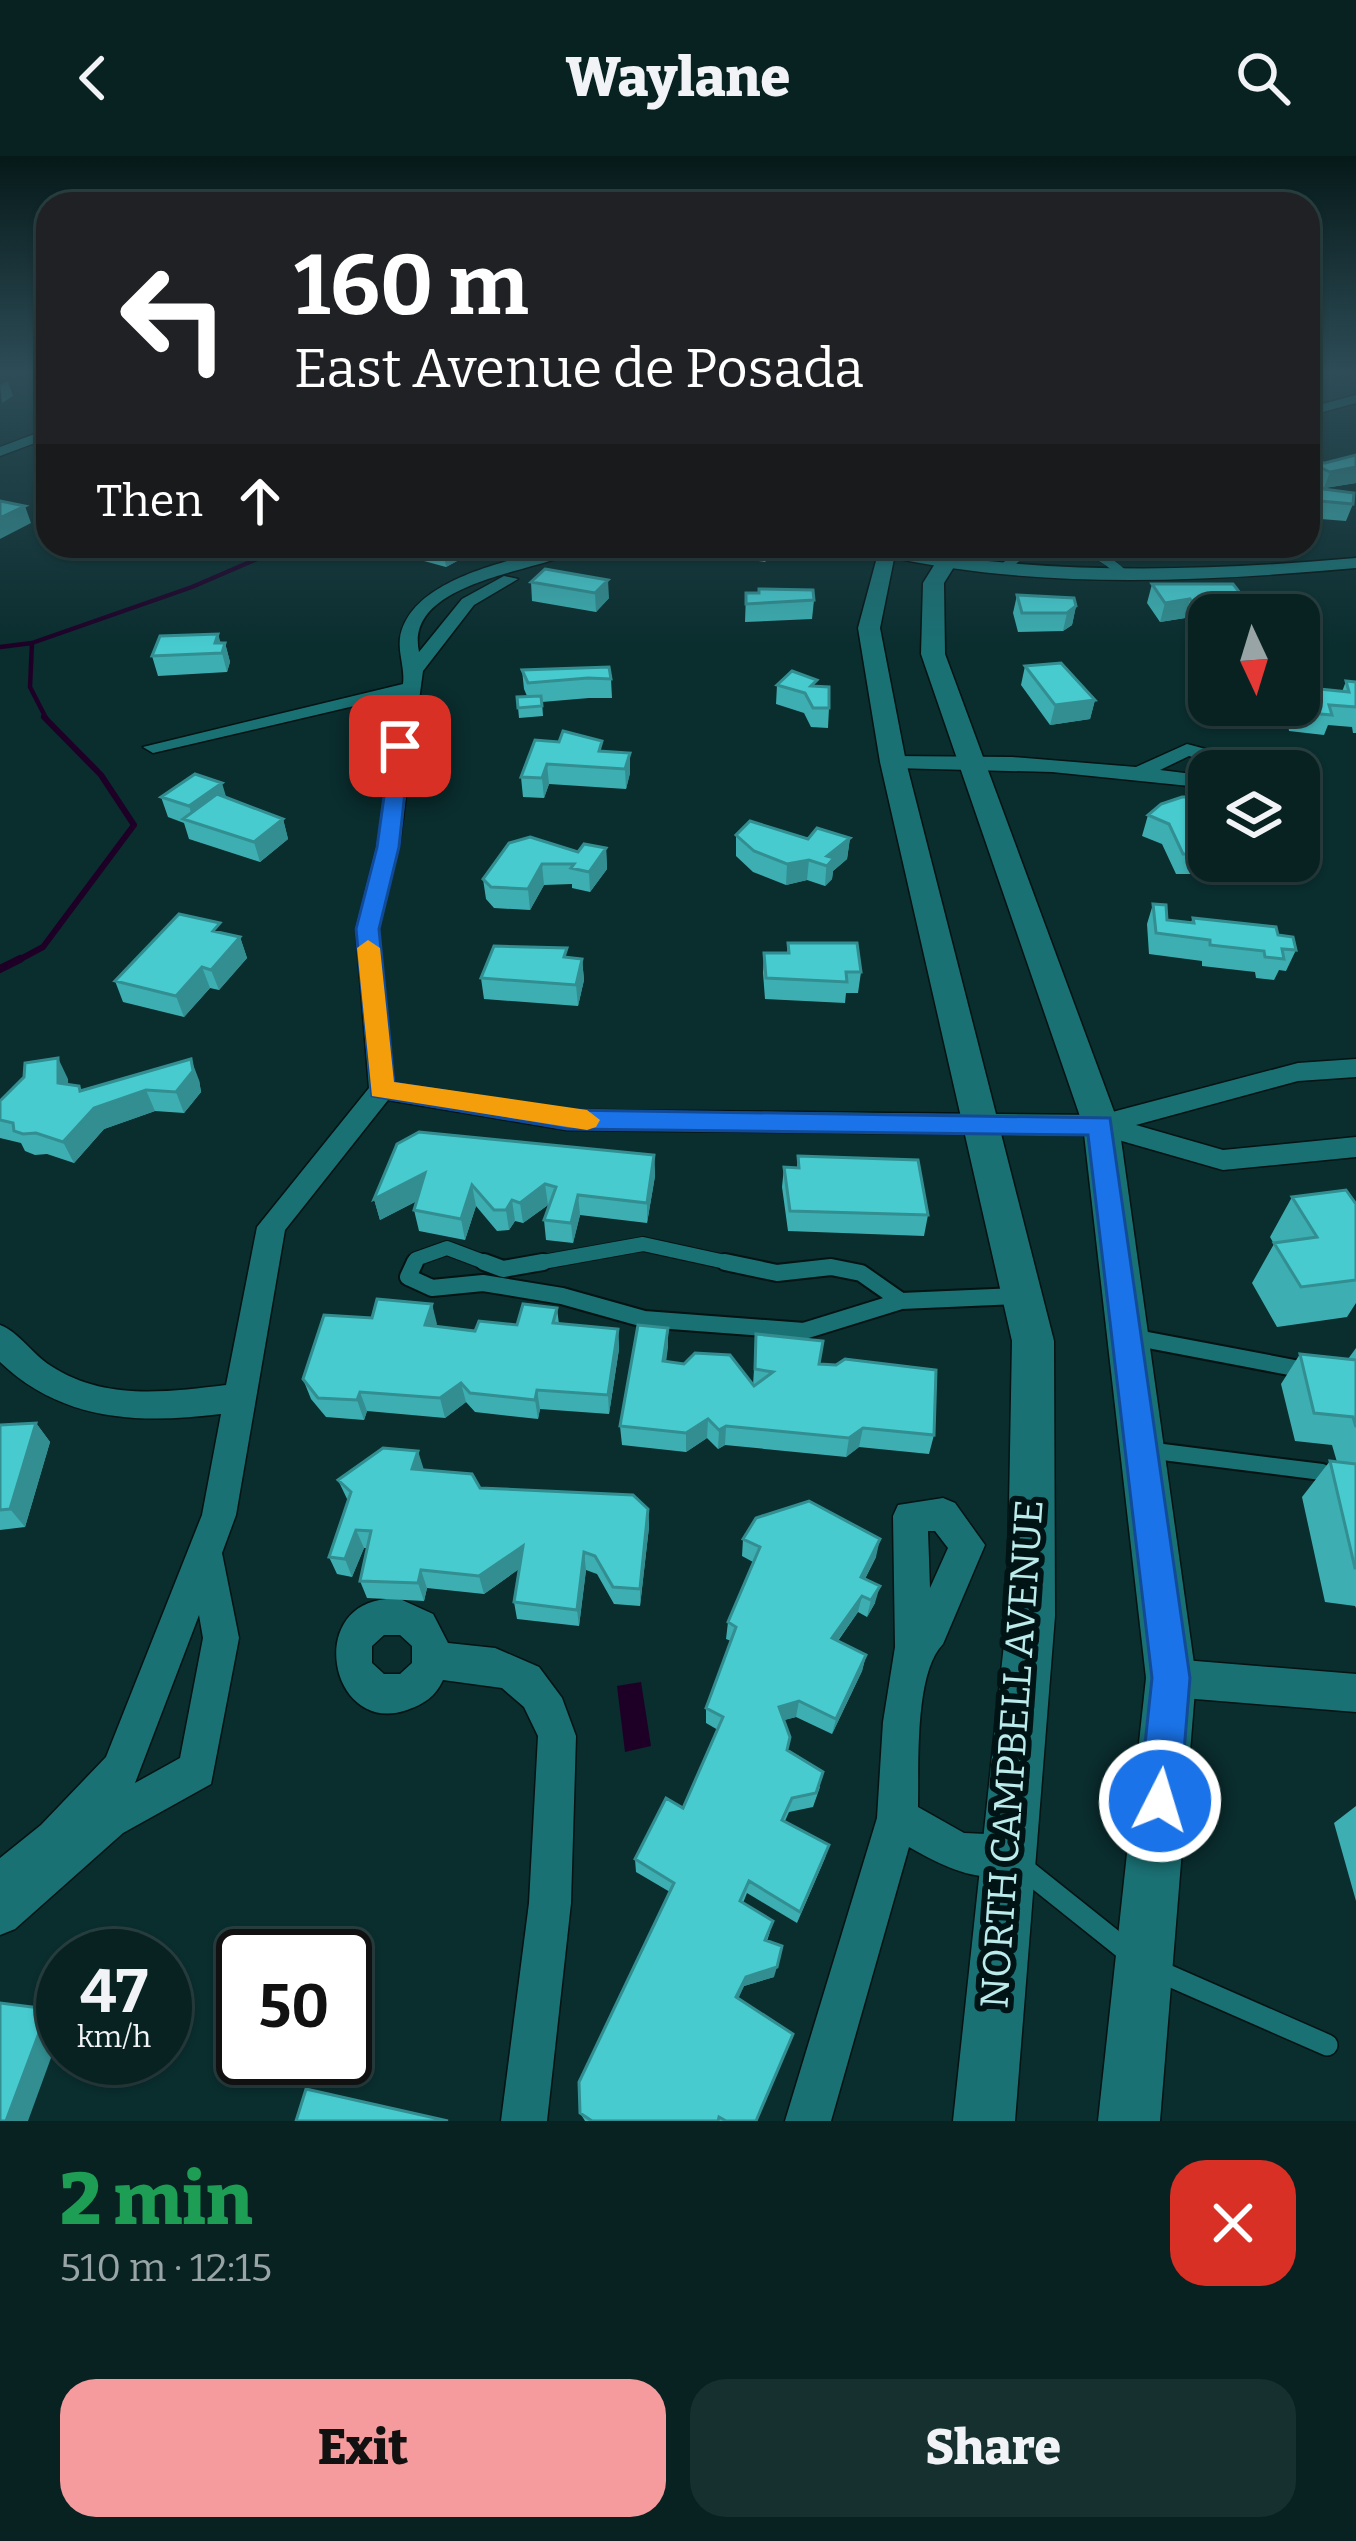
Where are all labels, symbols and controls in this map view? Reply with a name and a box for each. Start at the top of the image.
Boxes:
icon: back [60,45,126,111]
icon: search [1230,45,1296,111]
text: Waylane [566,46,790,110]
text: 160 m [294,235,529,336]
icon: left [96,240,252,396]
text: East Avenue de Posada [294,337,864,401]
icon: ahead [227,468,293,534]
text: Then [96,474,203,528]
north arrow [1188,594,1320,726]
map controls [1188,594,1320,882]
pin [349,695,451,797]
icon: arrive [367,713,433,779]
button: layers [1188,750,1320,882]
street label: NORTH CAMPBELL AVENUE [971,1498,1053,2010]
position arrow [1097,1738,1223,1864]
speed limit sign: 50 [216,1929,372,2085]
text: 47 [80,1956,148,2028]
text: km/h [77,2019,151,2055]
text: 2 min [60,2157,252,2243]
button: close [1170,2160,1296,2286]
text: 510 m · 12:15 [60,2245,272,2291]
button: Exit [60,2379,666,2517]
button: Share [690,2379,1296,2517]

